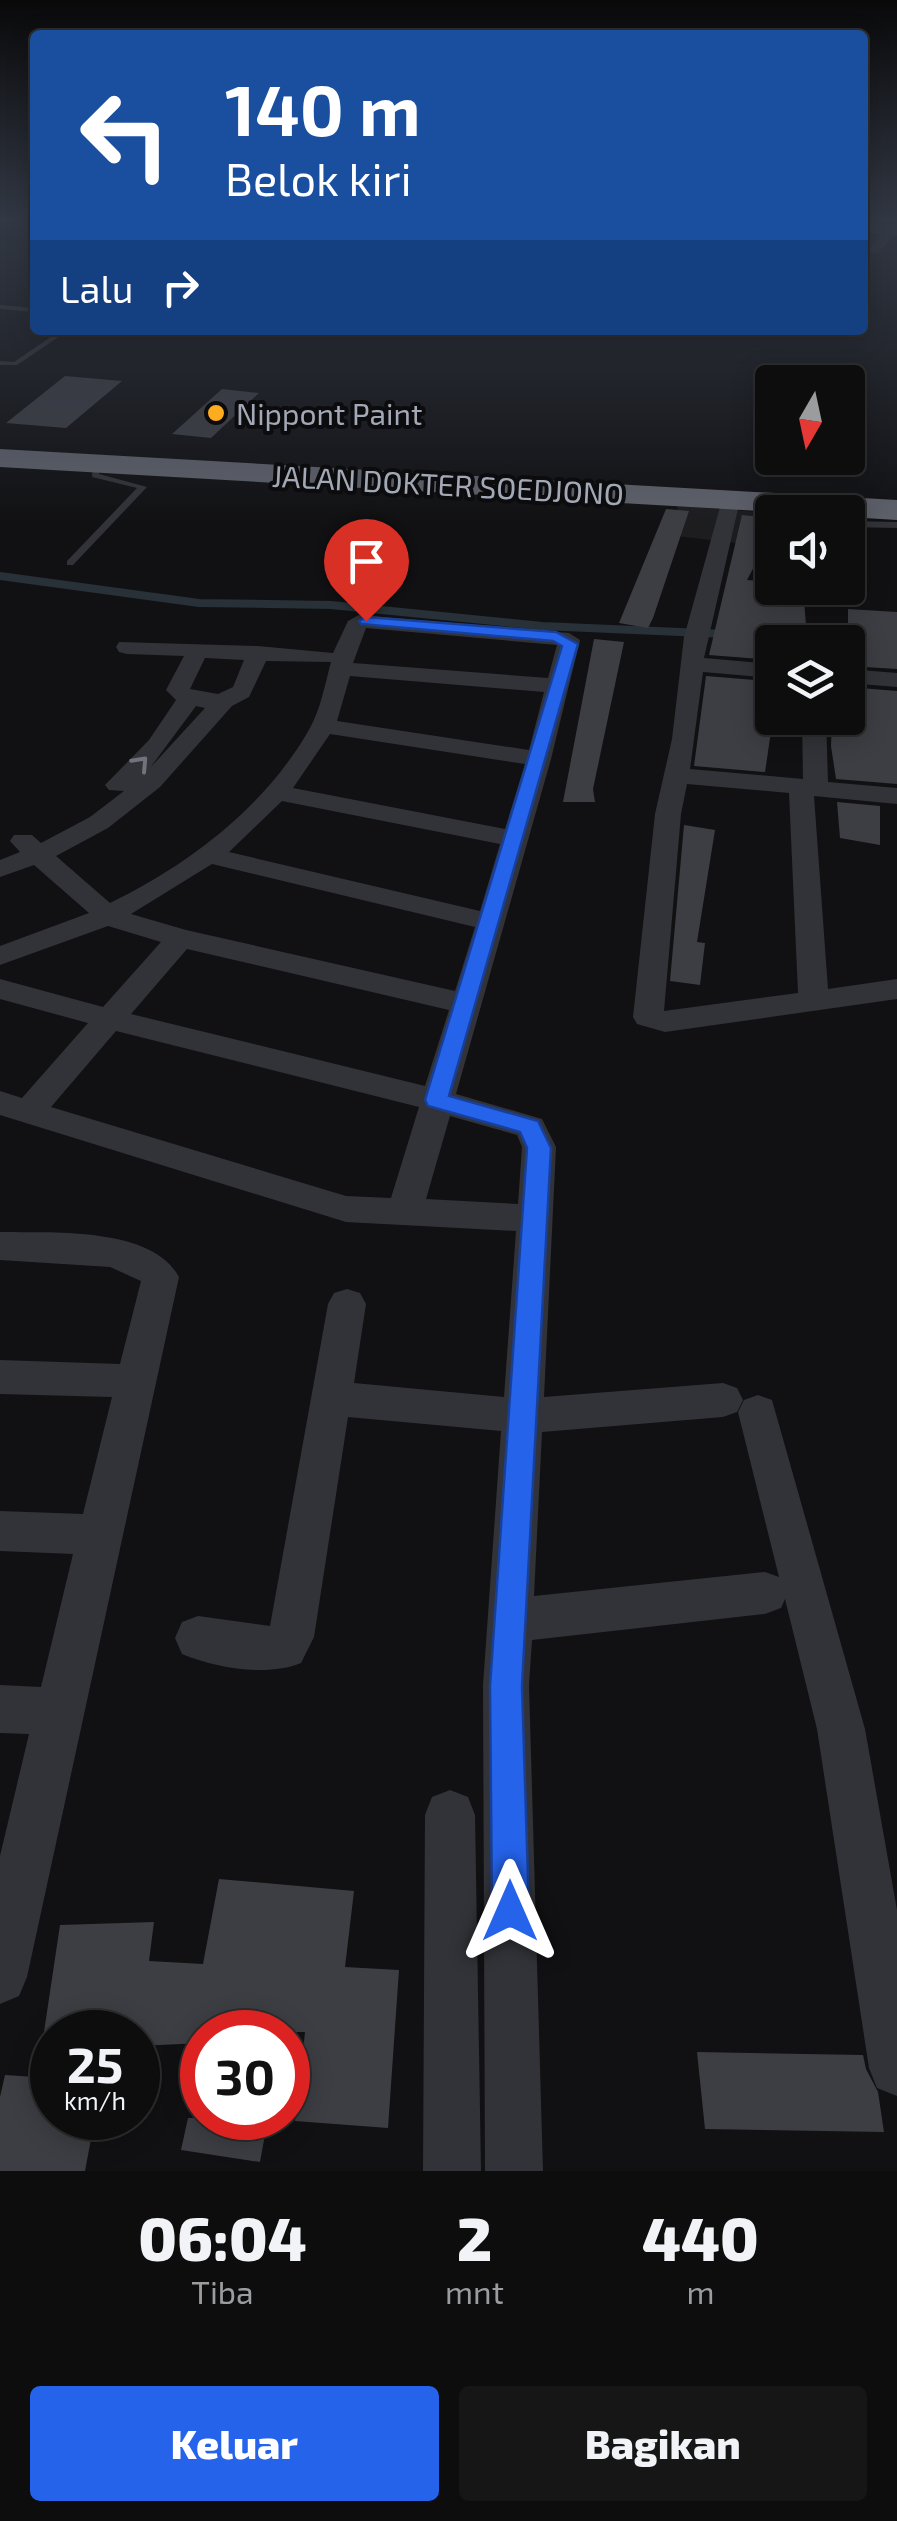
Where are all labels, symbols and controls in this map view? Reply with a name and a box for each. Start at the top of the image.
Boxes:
text: 140 m [225,66,421,150]
icon: left [60,70,190,200]
text: Belok kiri [225,151,412,205]
icon: right [153,260,208,315]
text: Lalu [60,265,133,311]
north arrow [755,365,865,475]
map controls [755,365,865,735]
place label: Nippont Paint [236,395,422,431]
marker: Nippont Paint [205,402,227,424]
street label: JALAN DOKTER SOEDJONO [271,457,625,511]
button: sound [755,495,865,605]
pin [324,519,409,622]
icon: arrive [339,534,394,589]
button: layers [755,625,865,735]
one-way arrow [129,756,147,774]
position arrow [458,1859,562,1963]
speed limit sign: 30 [180,2010,310,2140]
text: 25 [67,2033,123,2093]
text: km/h [64,2085,126,2115]
text: 06:04 [138,2201,307,2273]
text: 2 [457,2201,492,2273]
text: 440 [642,2201,759,2273]
text: Tiba [191,2272,254,2310]
text: mnt [445,2272,504,2310]
text: m [686,2272,714,2310]
button: Keluar [30,2386,439,2501]
button: Bagikan [459,2386,867,2501]

